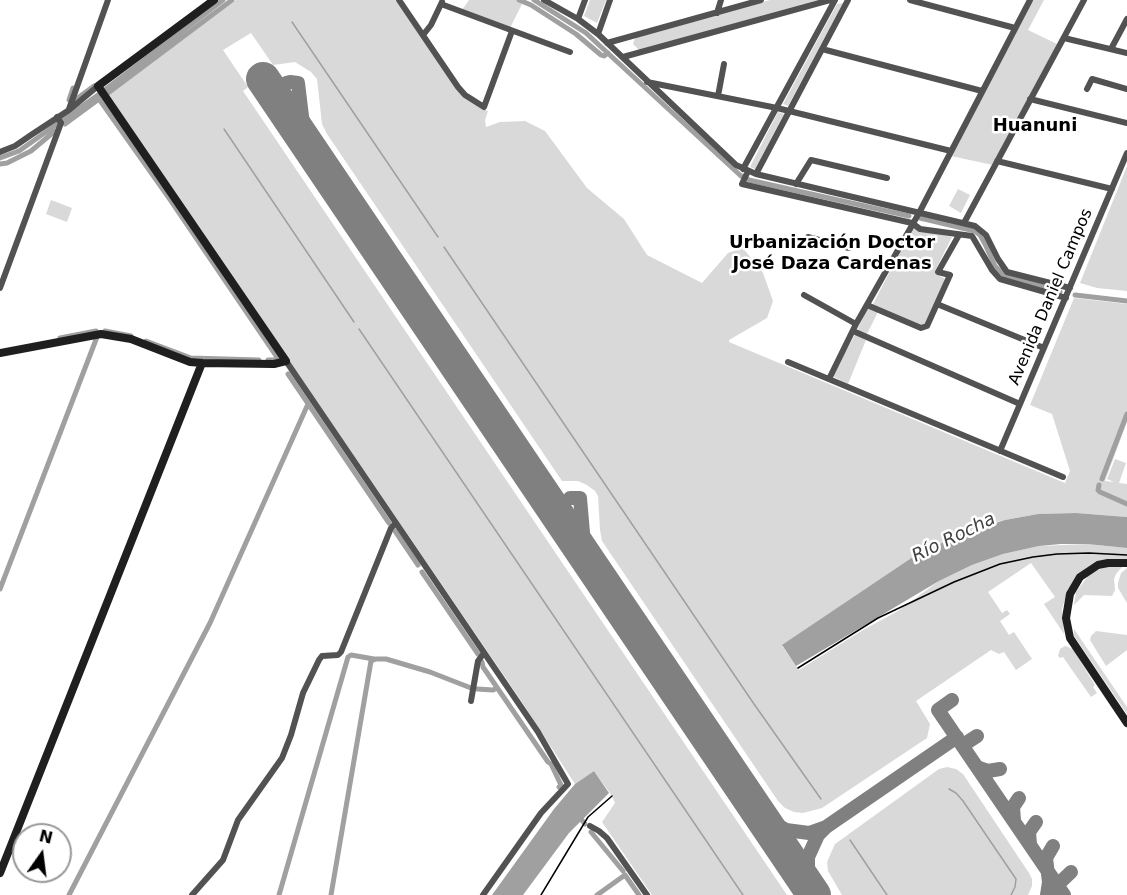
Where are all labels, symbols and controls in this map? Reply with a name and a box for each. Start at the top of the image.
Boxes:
district label: Huanuni [993,115,1077,137]
street label: Avenida Daniel Campos [1005,206,1097,388]
district label: Urbanización Doctor José Daza Cardenas [729,232,935,274]
water label: Río Rocha [909,509,999,567]
north arrow [12,823,72,883]
text: N [37,826,55,848]

